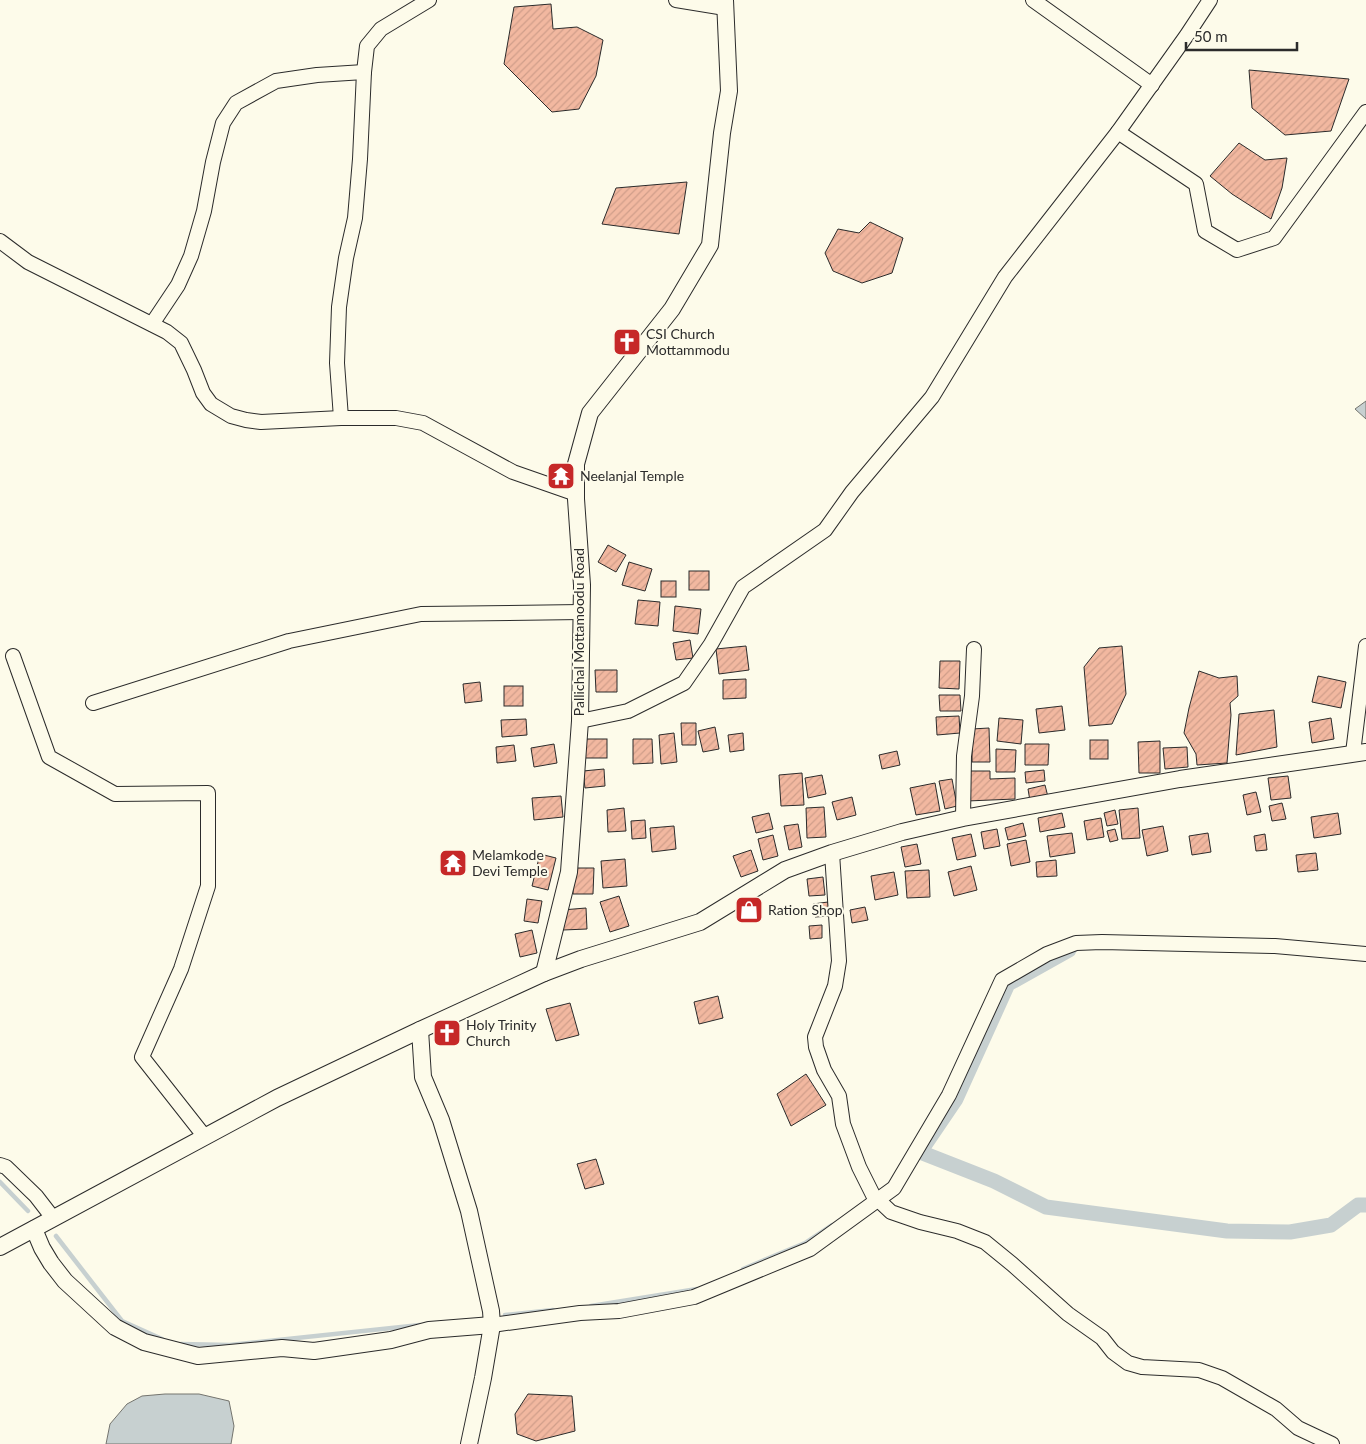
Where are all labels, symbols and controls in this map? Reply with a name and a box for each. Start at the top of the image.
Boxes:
scale bar [1186,20,1297,52]
text: 50 m [1194,27,1228,45]
place label: CSI Church Mottammodu [646,325,730,358]
church icon: CSI Church Mottammodu [612,327,642,357]
temple icon: Neelanjal Temple [546,461,576,491]
place label: Neelanjal Temple [580,467,684,484]
street label: Pallichal Mottamoodu Road [570,548,587,716]
place label: Melamkode Devi Temple [472,846,548,879]
temple icon: Melamkode Devi Temple [438,848,468,878]
shop icon: Ration Shop [734,895,764,925]
place label: Ration Shop [768,901,843,918]
place label: Holy Trinity Church [466,1016,537,1049]
church icon: Holy Trinity Church [432,1018,462,1048]

